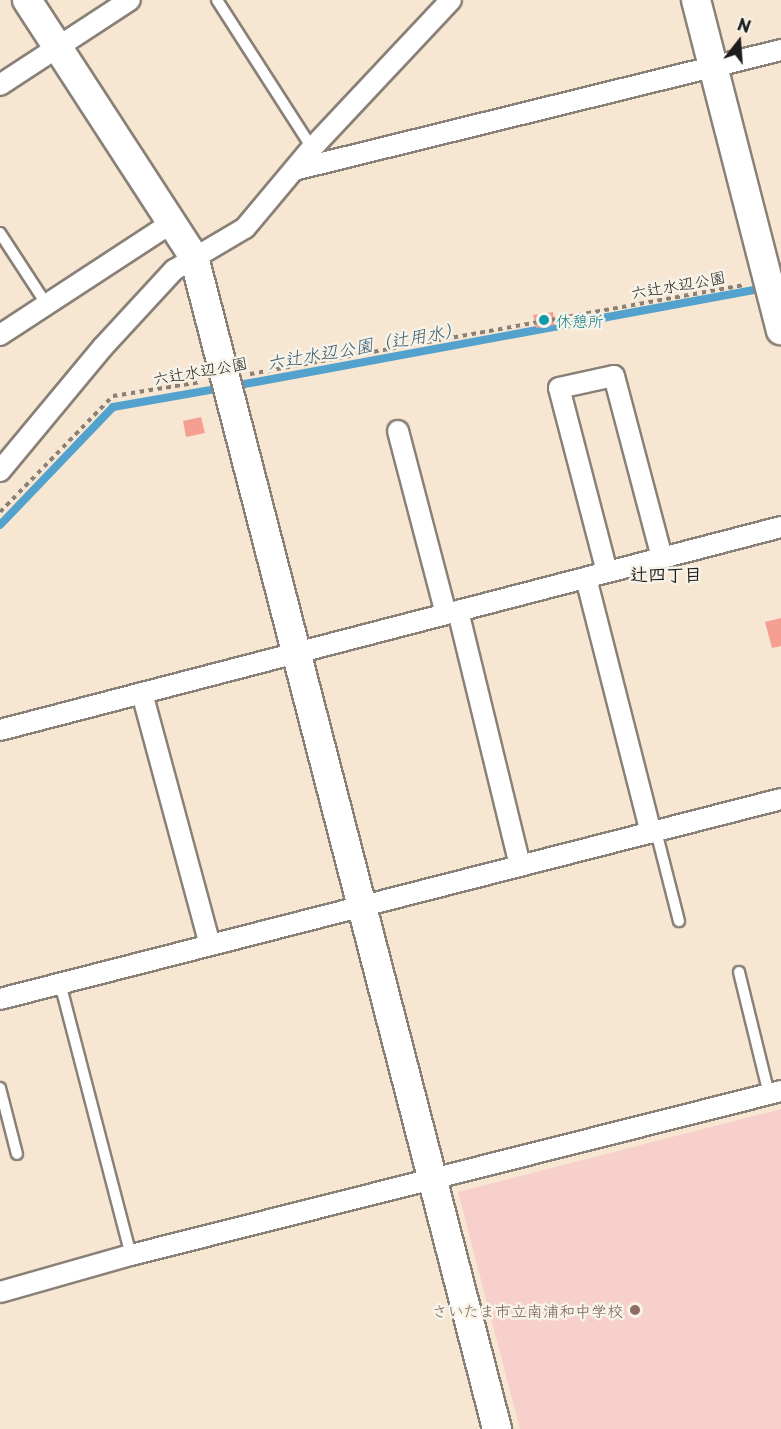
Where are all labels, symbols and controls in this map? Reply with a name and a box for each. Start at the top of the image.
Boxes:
text: N [735,11,754,38]
north arrow [709,12,769,72]
street label: 六辻水辺公園 [629,266,727,302]
place label: 休憩所 [556,310,604,330]
marker: 休憩所 [537,313,551,327]
water label: 六辻水辺公園（辻用水） [265,318,463,374]
street label: 六辻水辺公園 [151,352,249,388]
district label: 辻四丁目 [630,563,702,585]
place label: さいたま市立南浦和中学校 [431,1300,623,1320]
marker: さいたま市立南浦和中学校 [628,1303,642,1317]

